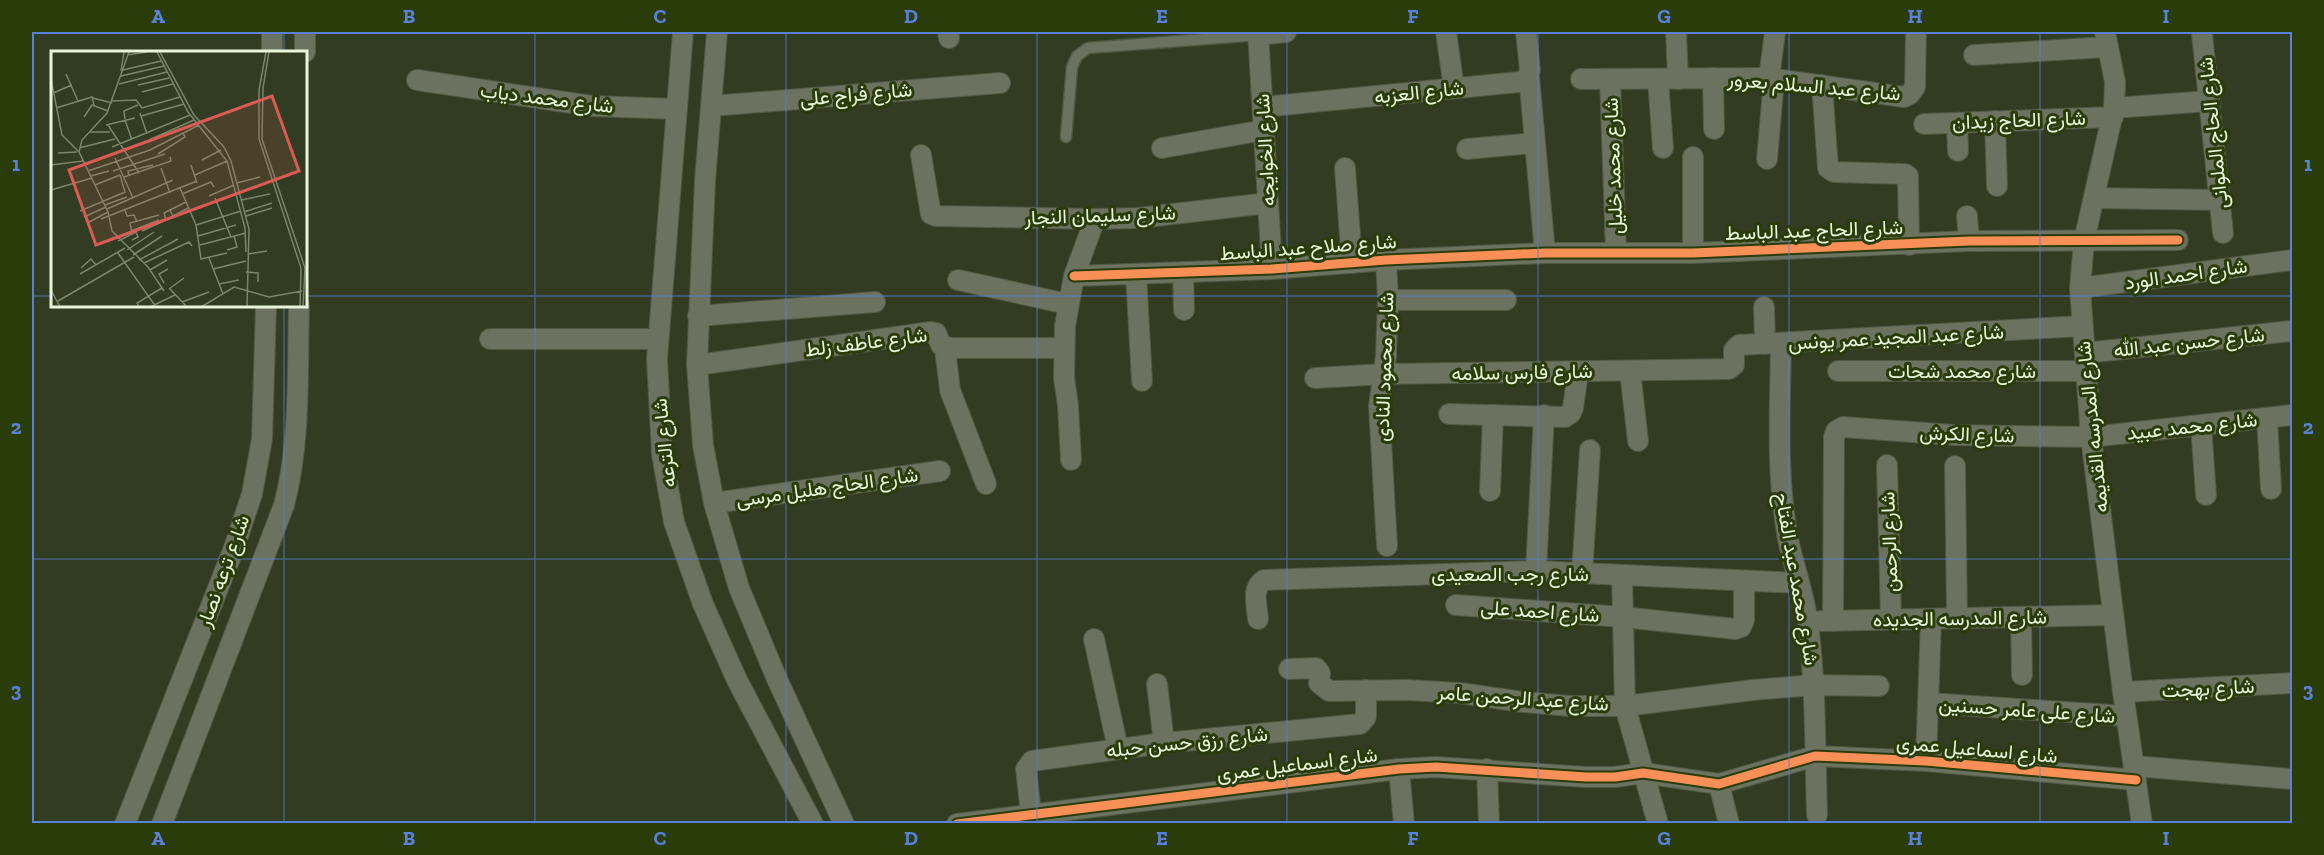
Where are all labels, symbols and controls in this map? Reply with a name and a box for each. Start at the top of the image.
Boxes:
text: A [151,4,165,28]
text: B [403,4,415,28]
text: C [654,4,667,28]
text: D [904,4,918,28]
text: E [1156,4,1168,28]
text: F [1407,4,1419,28]
text: G [1657,4,1671,28]
text: H [1907,4,1923,28]
text: I [2162,4,2170,28]
inset map [51,51,308,308]
street label: شارع الحاج الملوانى [2193,56,2235,210]
street label: شارع عبد السلام بعرور [1725,66,1902,108]
street label: شارع العزبه [1373,75,1465,111]
street label: شارع فراج على [799,77,913,113]
street label: شارع محمد دياب [479,78,615,120]
street label: شارع الخوايجه [1250,93,1282,207]
street label: شارع محمد خليل [1599,97,1629,235]
street label: شارع الحاج زيدان [1952,106,2086,136]
text: 1 [12,152,20,176]
text: 1 [2304,152,2312,176]
street label: شارع سليمان النجار [1023,200,1176,232]
street label: شارع الحاج عبد الباسط [1725,215,1903,247]
street label: شارع صلاح عبد الباسط [1219,229,1398,267]
street label: شارع احمد الورد [2123,254,2249,296]
street label: شارع محمود النادى [1369,292,1401,442]
street label: شارع عبد المجيد عمر يونس [1788,319,2005,357]
street label: شارع حسن عبد الله [2112,322,2266,364]
street label: شارع عاطف زلط [803,323,929,363]
street label: شارع المدرسه القديمه [2071,340,2115,514]
street label: شارع فارس سلامه [1451,359,1593,387]
street label: شارع محمد شحات [1888,359,2036,385]
street label: شارع الترعه [647,397,683,489]
street label: شارع محمد عبيد [2126,407,2259,447]
text: 2 [11,415,22,439]
text: 2 [2303,415,2314,439]
street label: شارع الكرش [1919,420,2015,450]
street label: شارع الحاج هليل مرسى [734,462,920,514]
street label: شارع محمد عبد الفتاح [1768,491,1824,668]
street label: شارع الرحمن [1875,491,1905,593]
street label: شارع ترعه نصار [191,512,256,632]
street label: شارع رجب الصعيدى [1431,562,1589,588]
street label: شارع احمد على [1480,595,1600,629]
street label: شارع المدرسه الجديده [1873,604,2047,634]
street label: شارع بهجت [2161,674,2255,704]
text: 3 [11,678,22,702]
text: 3 [2303,678,2314,702]
street label: شارع عبد الرحمن عامر [1435,680,1610,718]
street label: شارع على عامر حسنين [1938,692,2116,730]
street label: شارع رزق حسن حبله [1105,722,1269,764]
street label: شارع اسماعيل عمرى [1895,730,2059,770]
street label: شارع اسماعيل عمرى [1215,742,1379,788]
text: A [151,826,165,850]
text: B [403,826,415,850]
text: C [654,826,667,850]
text: D [904,826,918,850]
text: E [1156,826,1168,850]
text: F [1407,826,1419,850]
text: G [1657,826,1671,850]
text: H [1907,826,1923,850]
text: I [2162,826,2170,850]

